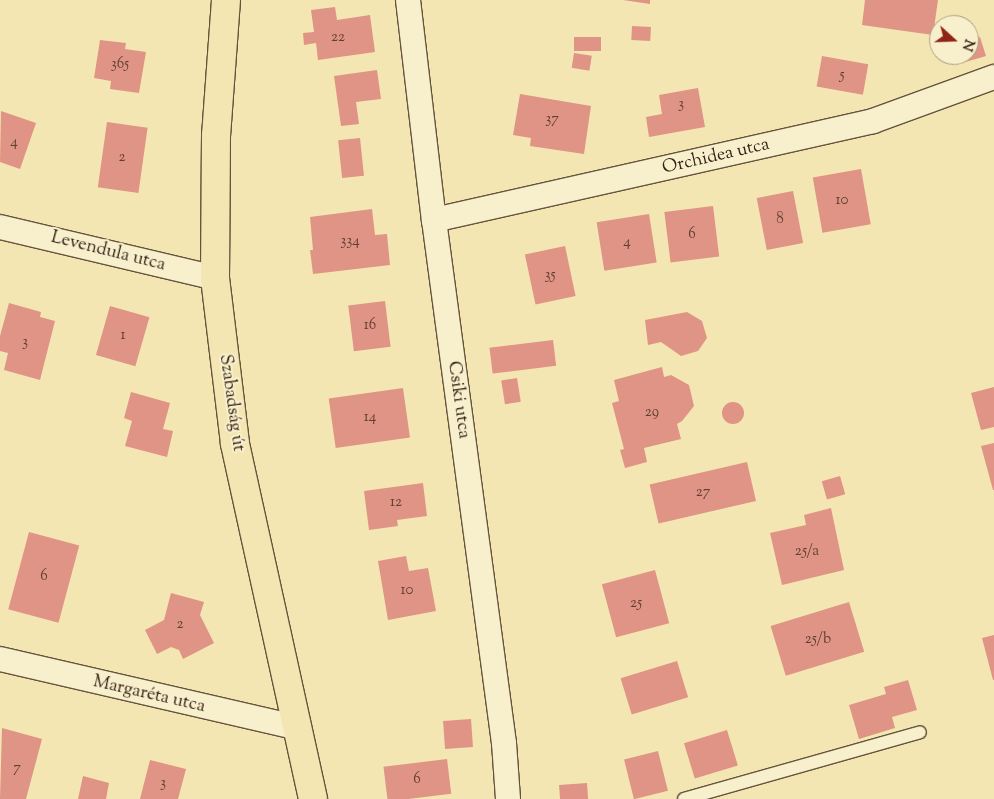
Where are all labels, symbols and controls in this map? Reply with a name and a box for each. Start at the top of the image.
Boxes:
north arrow [929,15,979,65]
house number: 22 [331,29,345,47]
text: N [956,36,978,53]
house number: 365 [111,56,129,74]
house number: 5 [839,67,845,85]
house number: 3 [678,96,684,114]
house number: 37 [545,111,559,129]
house number: 4 [10,134,18,152]
street label: Orchidea utca [660,134,772,180]
house number: 2 [118,149,126,167]
house number: 10 [836,192,848,210]
house number: 8 [776,211,784,229]
house number: 6 [688,226,696,244]
street label: Levendula utca [49,227,167,277]
house number: 334 [340,233,360,251]
house number: 4 [623,234,631,252]
house number: 35 [544,267,556,285]
house number: 16 [364,317,376,335]
house number: 1 [120,327,126,345]
house number: 3 [22,334,28,352]
street label: Szabadság út [213,353,249,453]
street label: Csiki utca [442,360,474,440]
house number: 29 [645,404,659,422]
house number: 14 [364,409,376,427]
house number: 27 [696,484,710,502]
house number: 12 [390,494,402,512]
house number: 25/a [795,543,819,561]
house number: 6 [40,568,48,586]
house number: 10 [401,582,413,600]
house number: 25 [630,595,642,613]
house number: 2 [176,616,184,634]
house number: 25/b [805,631,831,649]
street label: Margaréta utca [91,672,207,718]
house number: 7 [13,760,21,778]
house number: 6 [413,771,421,789]
house number: 3 [160,775,166,793]

